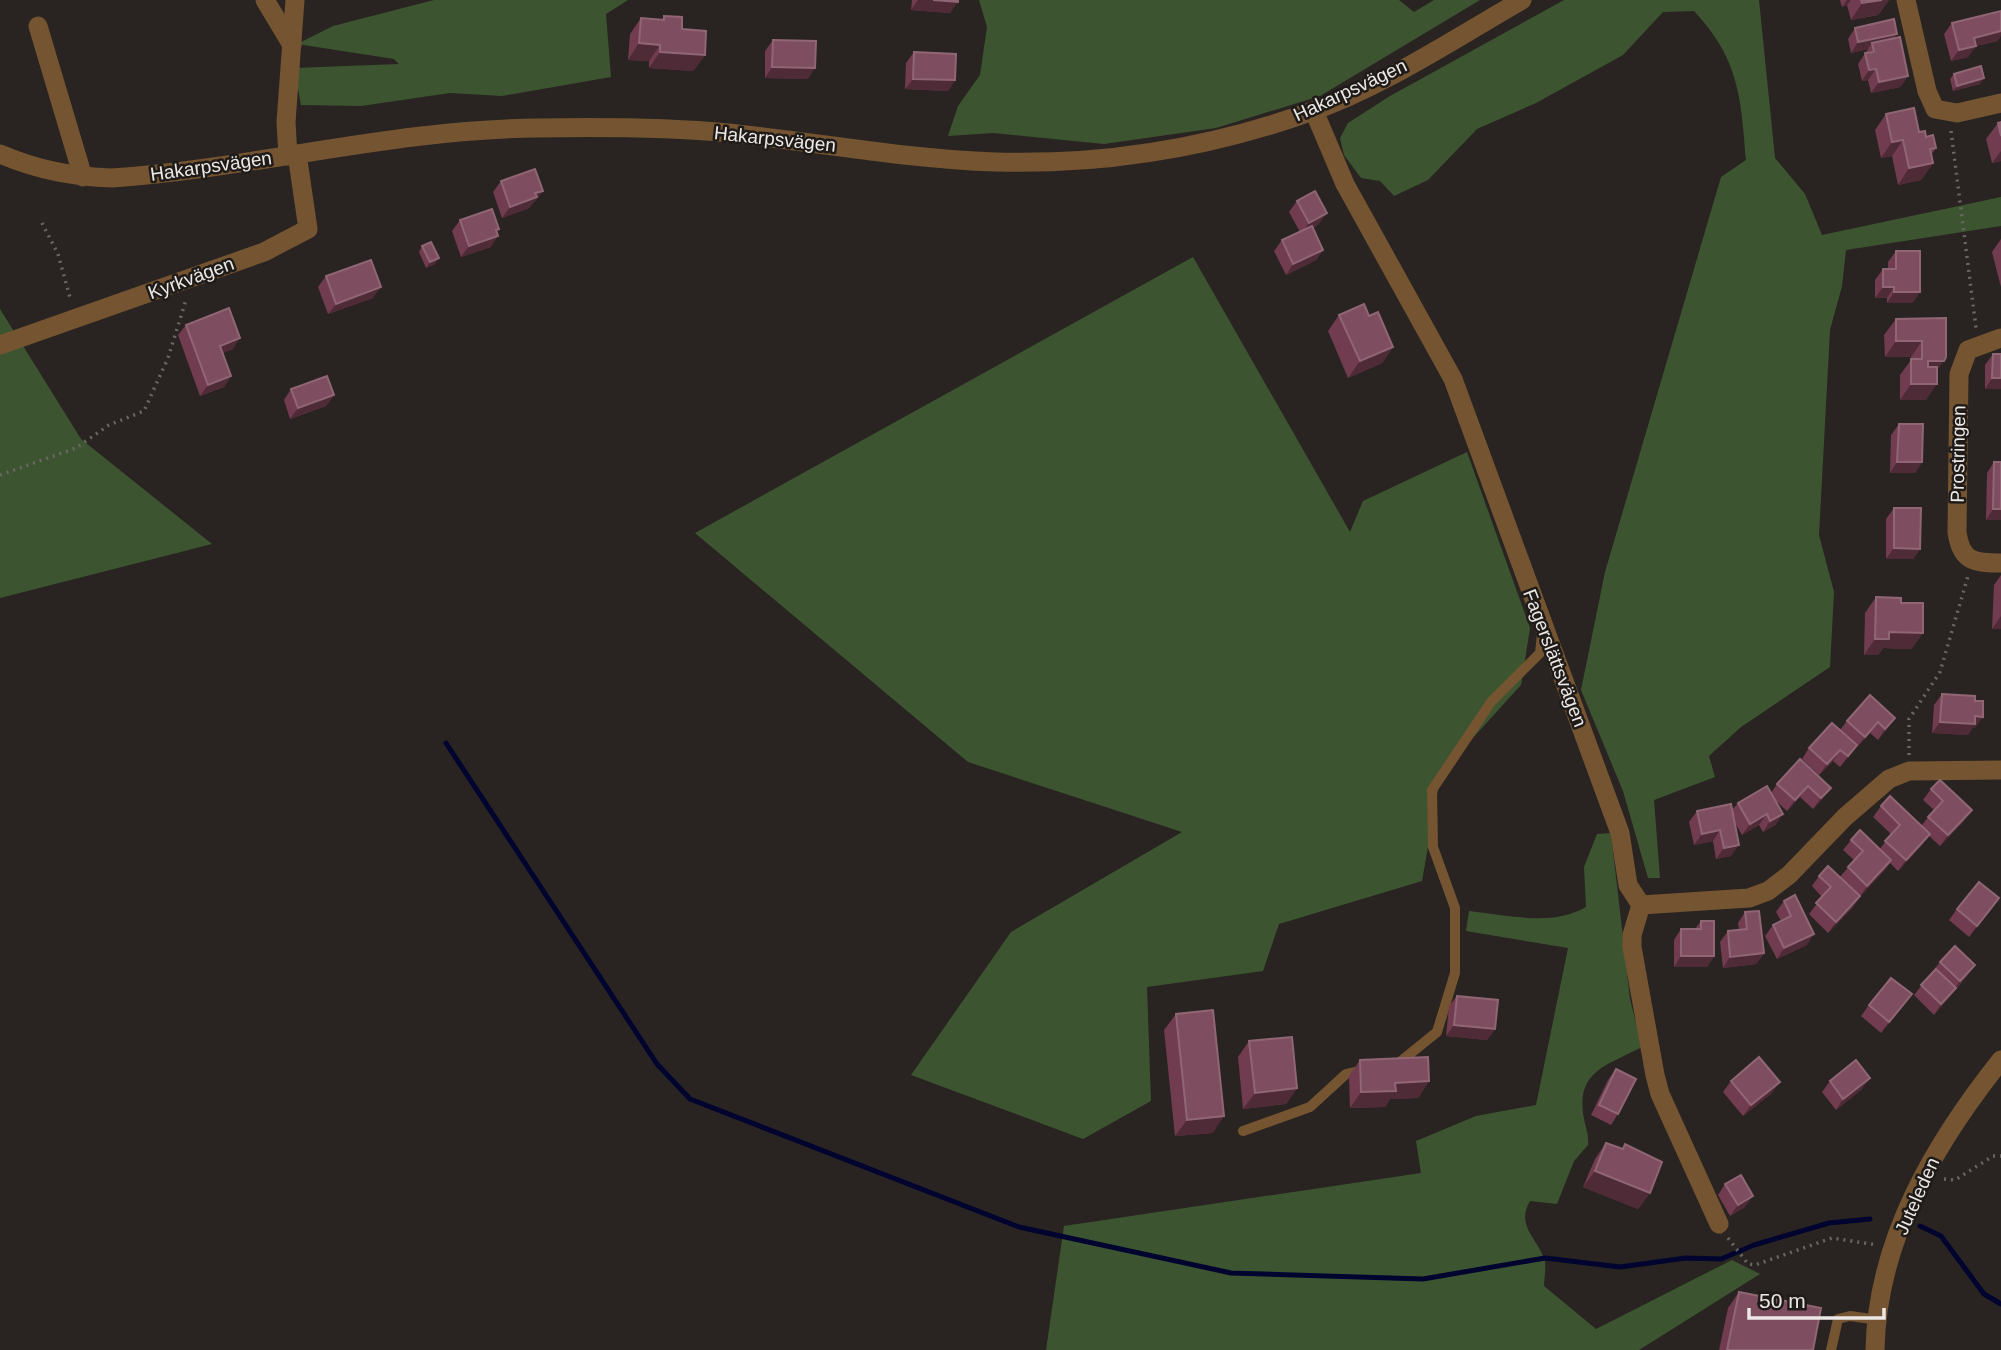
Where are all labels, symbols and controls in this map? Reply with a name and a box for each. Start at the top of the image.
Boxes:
street label: Hakarpsvägen [1290,55,1410,125]
street label: Hakarpsvägen [713,122,837,156]
street label: Hakarpsvägen [149,147,273,185]
street label: Kyrkvägen [145,253,237,303]
street label: Prostringen [1947,405,1969,503]
street label: Fagerslättsvägen [1519,586,1591,730]
street label: Juteleden [1891,1154,1943,1238]
scale bar [1749,1276,1884,1320]
text: 50 m [1759,1289,1806,1312]

